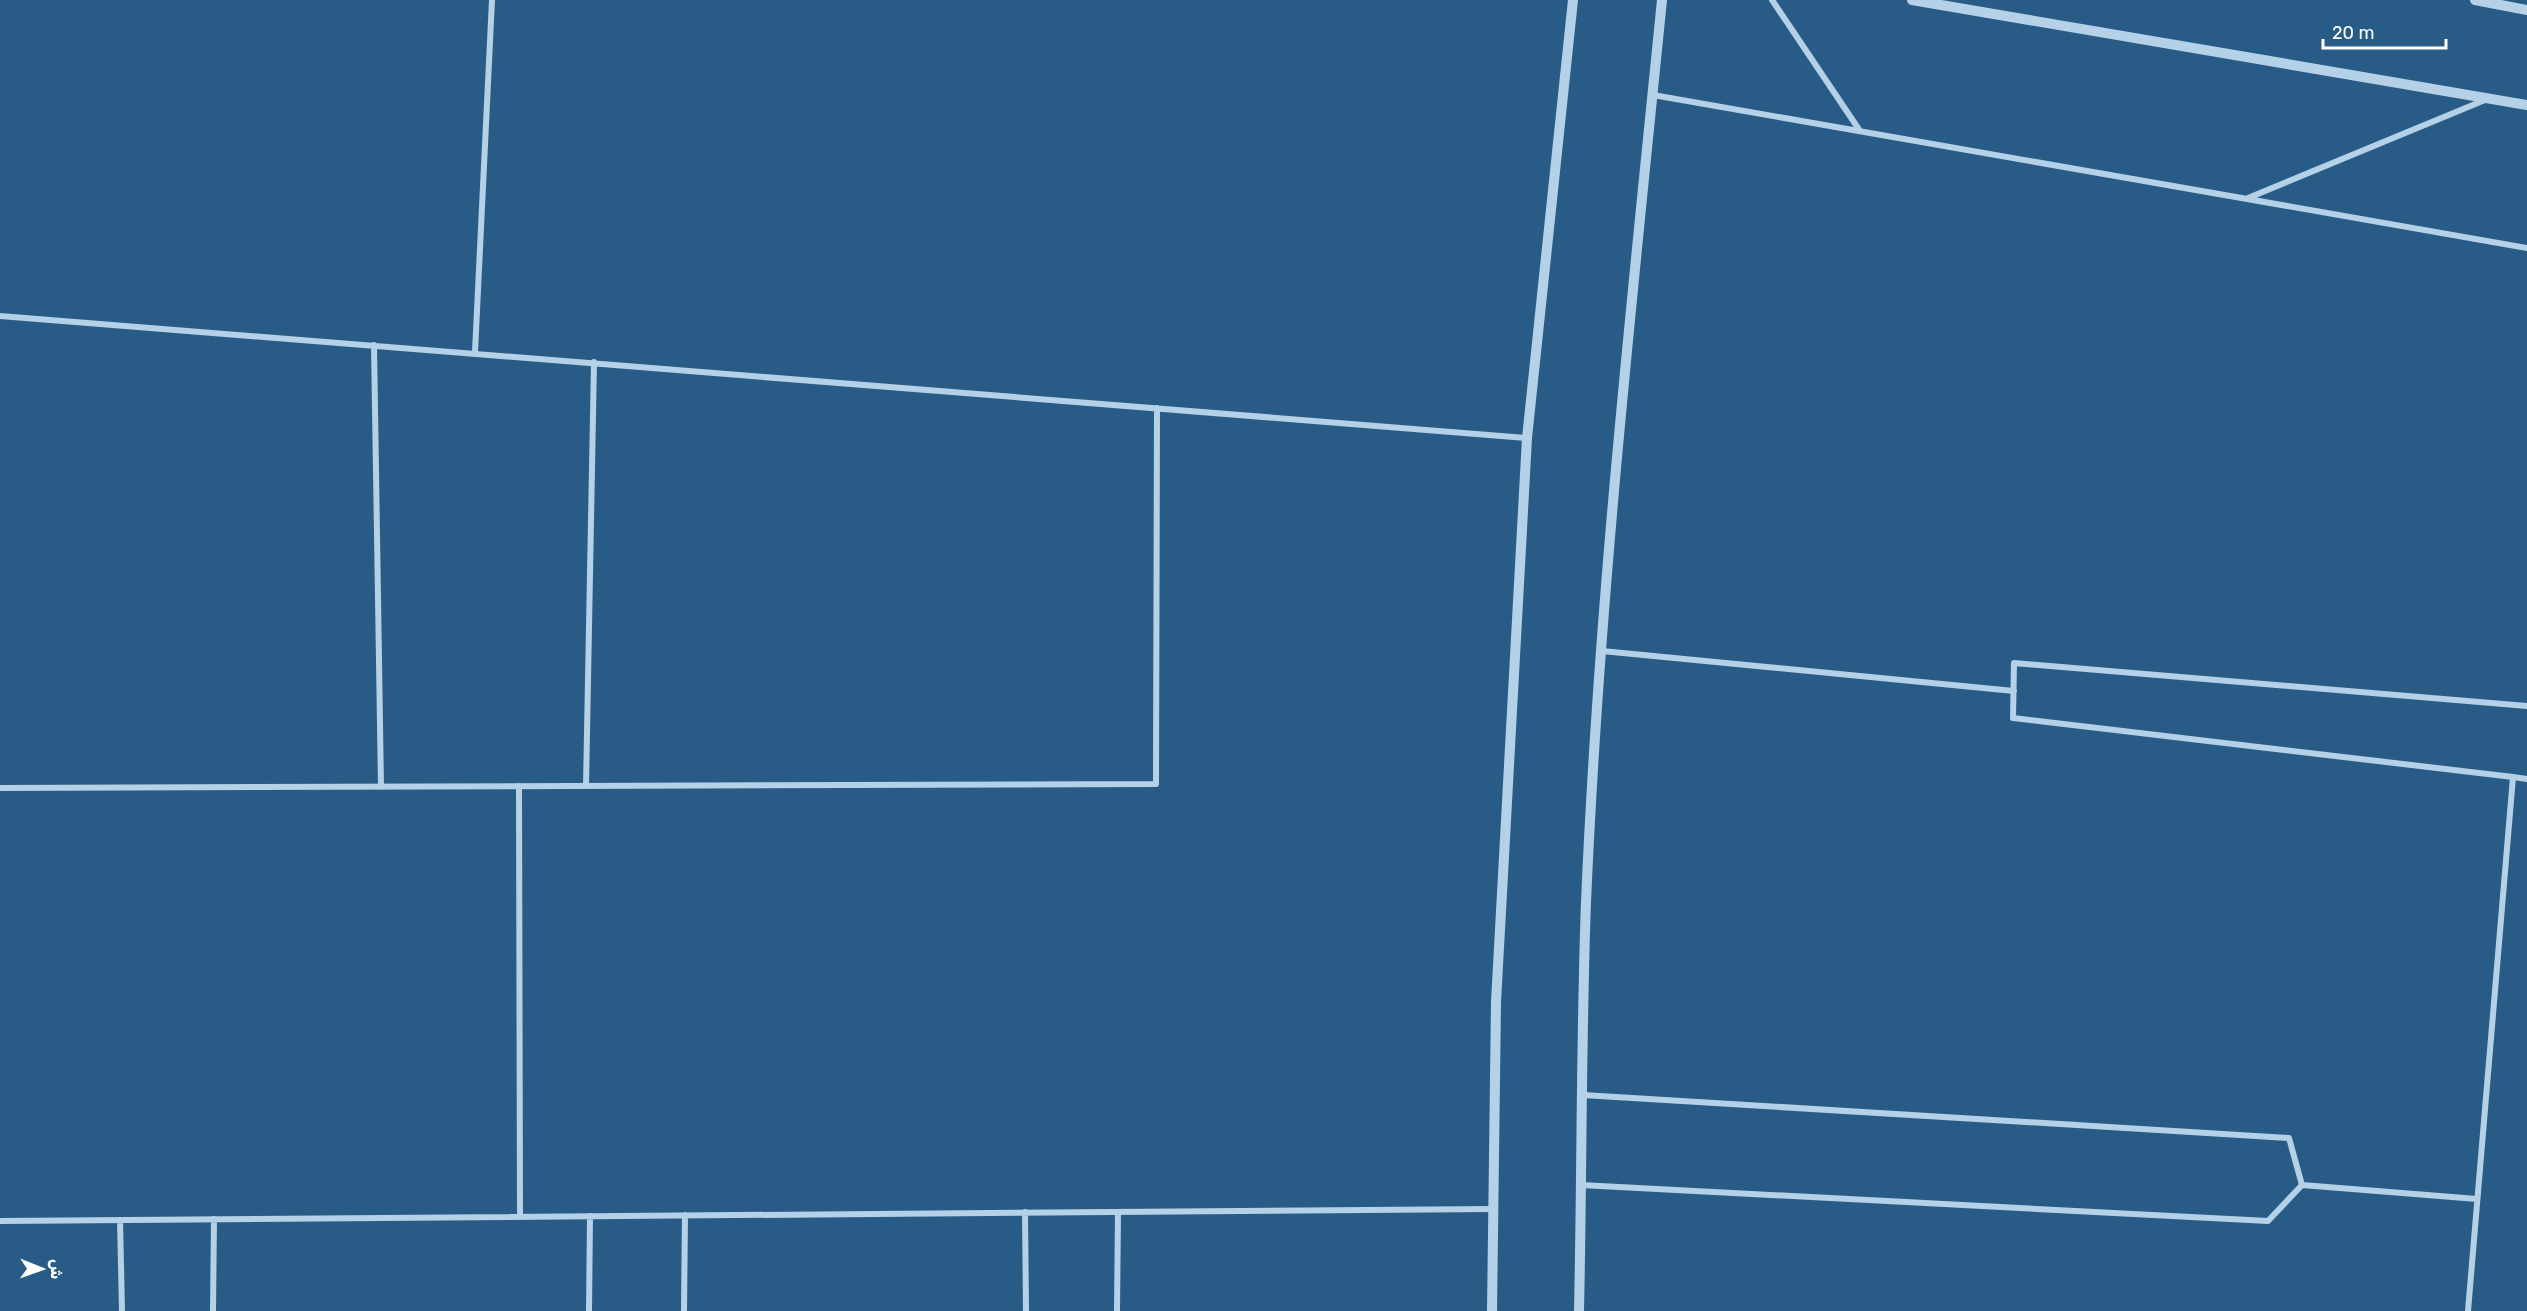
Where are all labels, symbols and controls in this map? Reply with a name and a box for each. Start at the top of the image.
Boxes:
scale bar [2323,12,2446,50]
text: 20 m [2332,22,2374,44]
north arrow [12,1239,72,1299]
text: ش [47,1259,66,1280]

